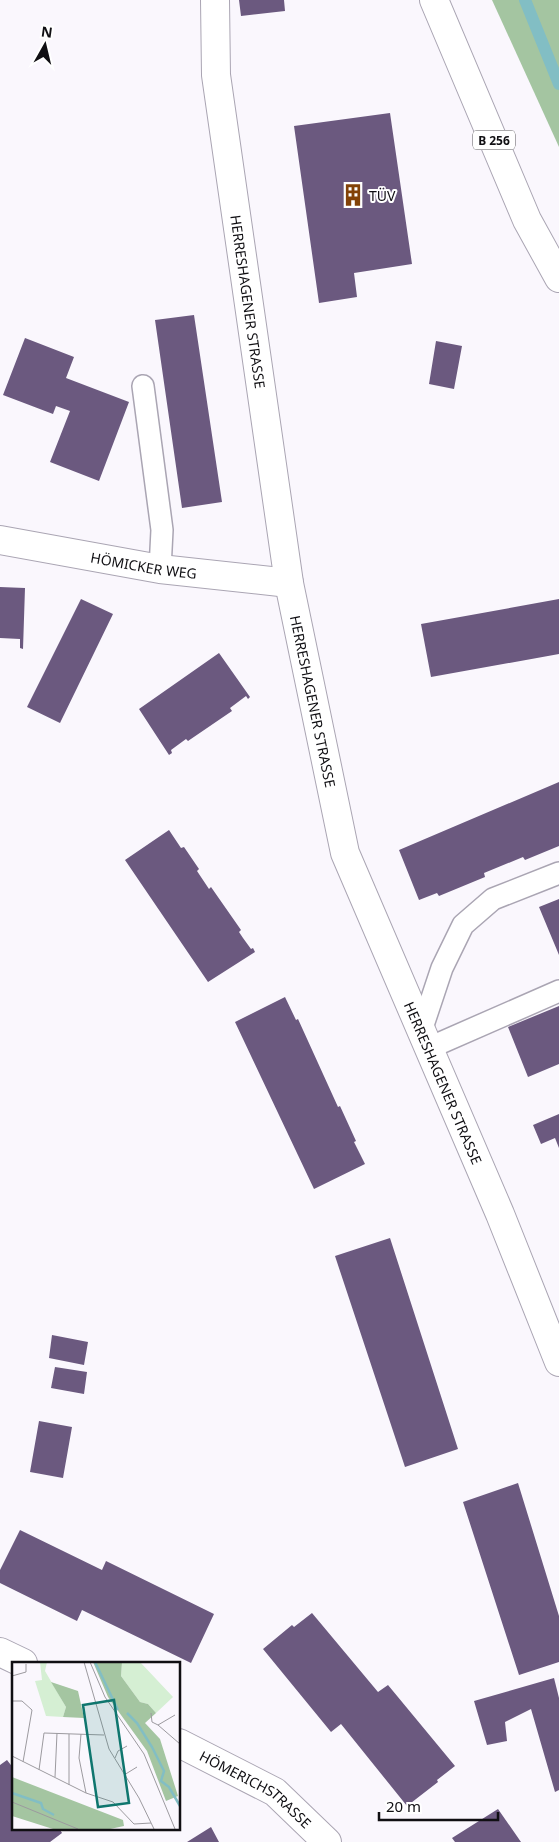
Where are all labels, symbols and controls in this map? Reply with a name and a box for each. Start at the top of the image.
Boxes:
north arrow [20,20,70,70]
text: N [40,21,54,42]
road number: B 256 [473,130,515,150]
building icon: TÜV [340,182,366,208]
place label: TÜV [369,186,396,205]
street label: HERRESHAGENER STRASSE [227,214,270,390]
street label: HÖMICKER WEG [89,547,198,582]
street label: HERRESHAGENER STRASSE [286,614,341,789]
street label: HERRESHAGENER STRASSE [400,998,487,1167]
inset map [12,1662,180,1830]
street label: HÖMERICHSTRASSE [197,1746,316,1832]
scale bar [379,1790,498,1822]
text: 20 m [386,1796,421,1816]

